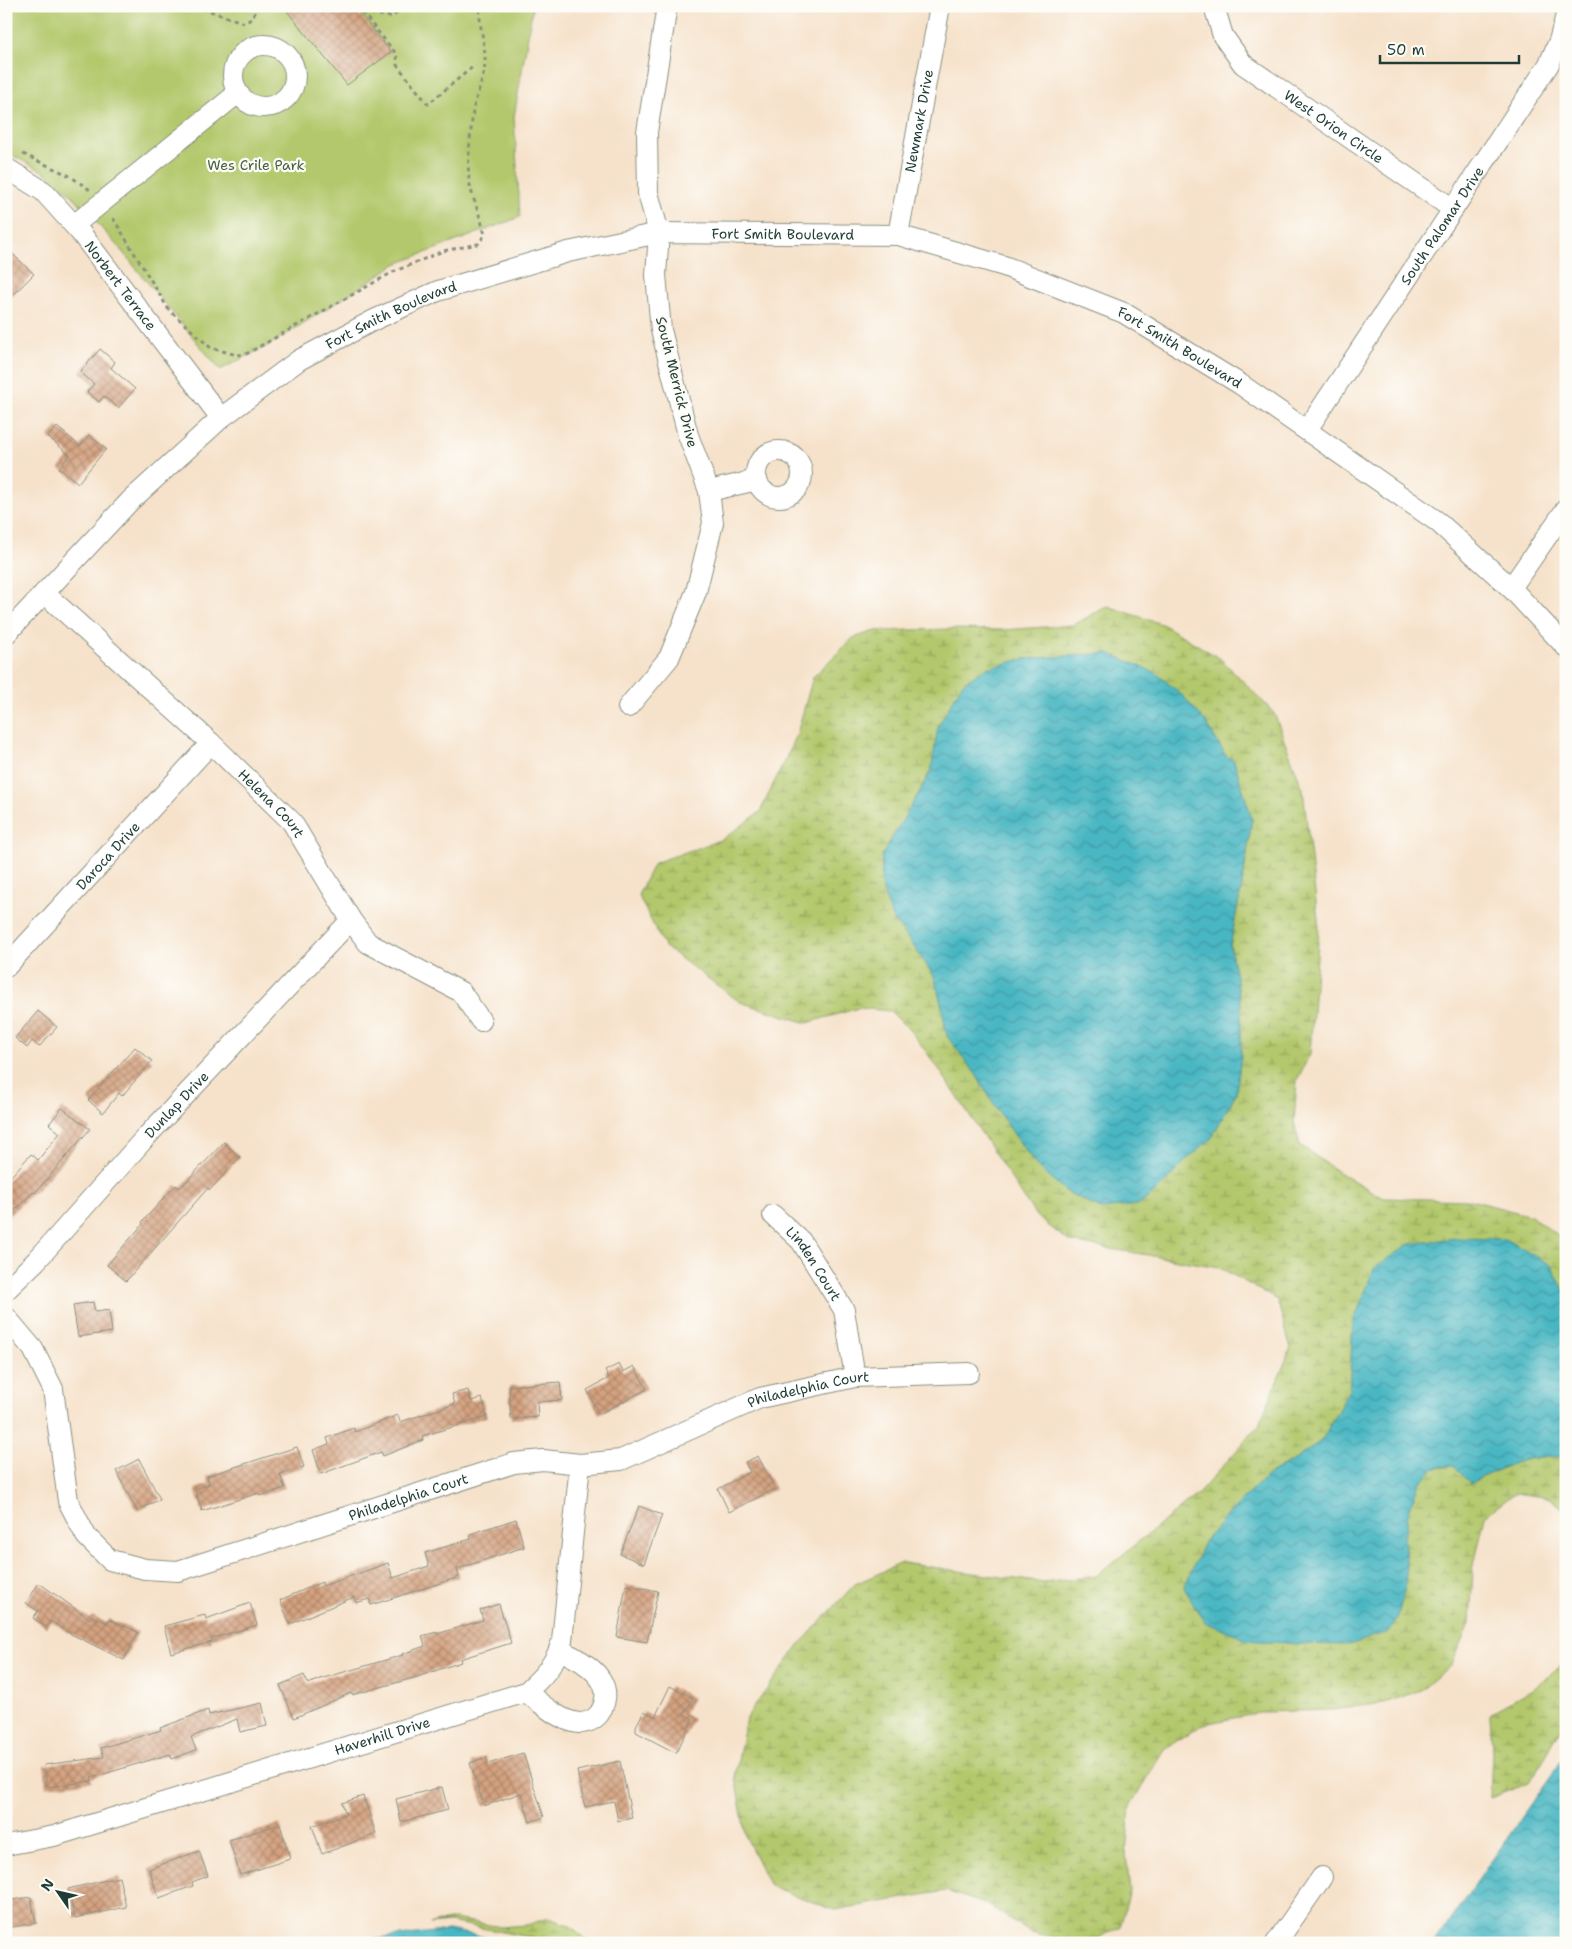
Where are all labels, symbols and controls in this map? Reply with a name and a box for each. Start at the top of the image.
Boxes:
scale bar [1380,32,1518,64]
text: 50 m [1387,40,1425,60]
street label: Newmark Drive [901,68,937,174]
street label: West Orion Circle [1281,86,1387,167]
park label: Wes Crile Park [207,156,305,174]
street label: South Palomar Drive [1396,163,1488,288]
street label: Fort Smith Boulevard [711,224,854,244]
street label: Norbert Terrace [81,237,160,334]
street label: Fort Smith Boulevard [322,277,459,353]
street label: Fort Smith Boulevard [1115,302,1246,392]
street label: South Merrick Drive [652,315,702,450]
street label: Helena Court [234,765,308,841]
street label: Daroca Drive [72,818,144,894]
street label: Dunlap Drive [141,1067,213,1142]
street label: Linden Court [782,1222,845,1304]
street label: Philadelphia Court [744,1368,870,1412]
street label: Philadelphia Court [346,1469,470,1525]
street label: Haverhill Drive [332,1713,432,1759]
north arrow [32,1866,82,1916]
text: N [37,1875,58,1894]

